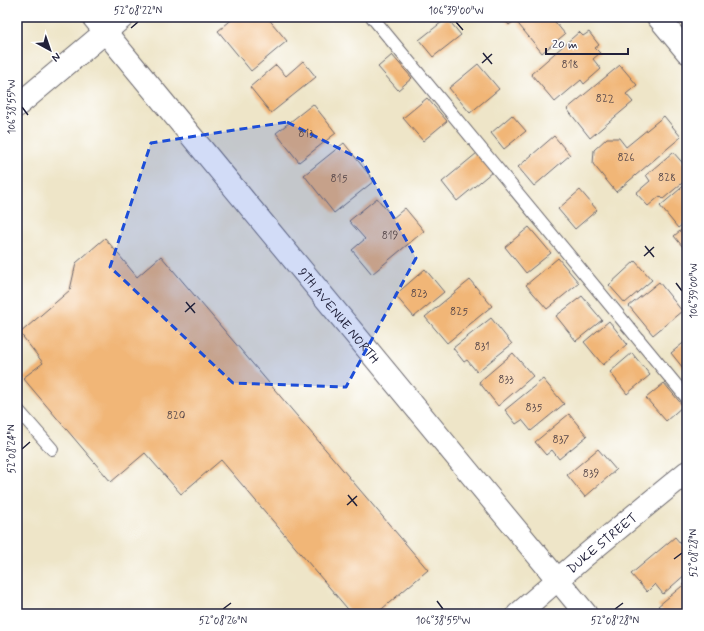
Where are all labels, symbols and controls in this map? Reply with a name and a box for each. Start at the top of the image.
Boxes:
text: 52°08'22"N [114,4,162,18]
text: 106°39'00"W [429,4,483,18]
north arrow [30,30,70,70]
scale bar [546,30,628,56]
text: 20 m [552,37,578,53]
text: N [48,49,63,65]
house number: 818 [562,58,578,72]
text: 106°38'55"W [5,80,19,134]
house number: 822 [596,92,615,106]
house number: 813 [298,127,314,141]
house number: 826 [617,151,635,165]
house number: 828 [658,171,676,185]
house number: 815 [330,172,348,186]
house number: 819 [382,229,399,243]
text: 106°39'00"W [687,264,701,318]
street label: 9TH AVENUE NORTH [294,265,383,368]
house number: 823 [411,287,428,301]
house number: 825 [450,305,468,319]
house number: 831 [474,340,490,354]
house number: 833 [498,373,514,387]
house number: 835 [526,401,542,415]
house number: 820 [167,409,185,423]
text: 52°08'24"N [5,424,19,474]
house number: 837 [553,433,570,447]
house number: 839 [583,467,600,481]
street label: DUKE STREET [564,509,641,578]
text: 52°08'28"N [687,528,701,577]
text: 52°08'26"N [199,614,248,628]
text: 106°38'55"W [416,614,470,628]
text: 52°08'28"N [591,614,640,628]

